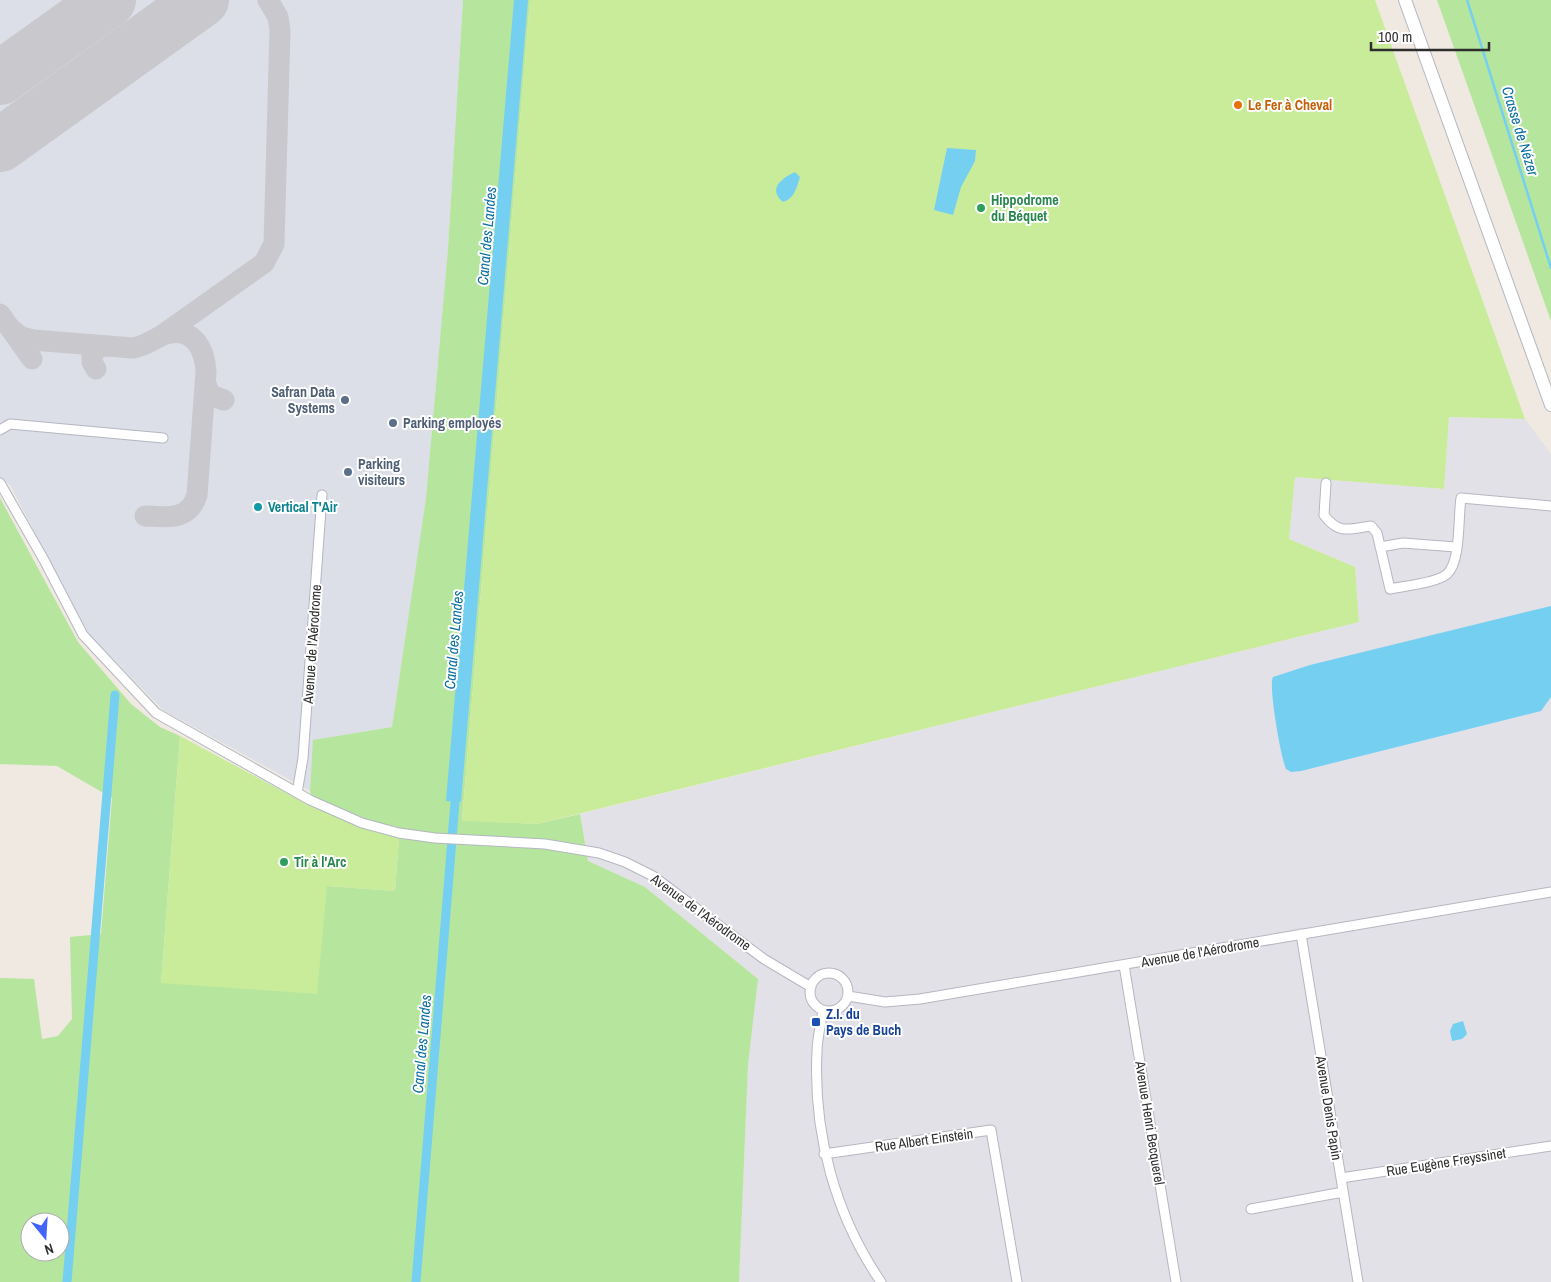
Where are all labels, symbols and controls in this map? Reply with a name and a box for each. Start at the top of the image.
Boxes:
scale bar [1371,20,1488,52]
text: 100 m [1378,26,1412,47]
water label: Crasse de Nézer [1497,84,1544,179]
place label: Le Fer à Cheval [1248,96,1332,114]
marker: Le Fer à Cheval [1232,99,1244,111]
water label: Canal des Landes [472,186,501,286]
place label: Hippodrome du Béquet [991,191,1059,225]
marker: Hippodrome du Béquet [975,202,987,214]
place label: Safran Data Systems [271,383,336,417]
marker: Safran Data Systems [339,394,351,406]
place label: Parking employés [403,414,501,432]
marker: Parking employés [387,417,399,429]
place label: Parking visiteurs [358,455,405,489]
marker: Parking visiteurs [342,466,354,478]
place label: Vertical T'Air [268,498,338,516]
marker: Vertical T'Air [252,501,264,513]
street label: Avenue de l'Aérodrome [299,584,325,705]
water label: Canal des Landes [439,590,468,690]
place label: Tir à l'Arc [294,853,346,871]
marker: Tir à l'Arc [278,856,290,868]
street label: Avenue de l'Aérodrome [647,869,755,954]
street label: Avenue de l'Aérodrome [1139,933,1260,971]
water label: Canal des Landes [407,994,436,1094]
place label: Z.I. du Pays de Buch [826,1005,901,1039]
marker: Z.I. du Pays de Buch [810,1016,822,1028]
street label: Avenue Denis Papin [1312,1054,1346,1161]
street label: Avenue Henri Becquerel [1131,1059,1169,1186]
street label: Rue Albert Einstein [874,1124,974,1156]
street label: Rue Eugène Freyssinet [1385,1144,1507,1180]
north arrow [20,1212,70,1262]
text: N [42,1240,56,1259]

